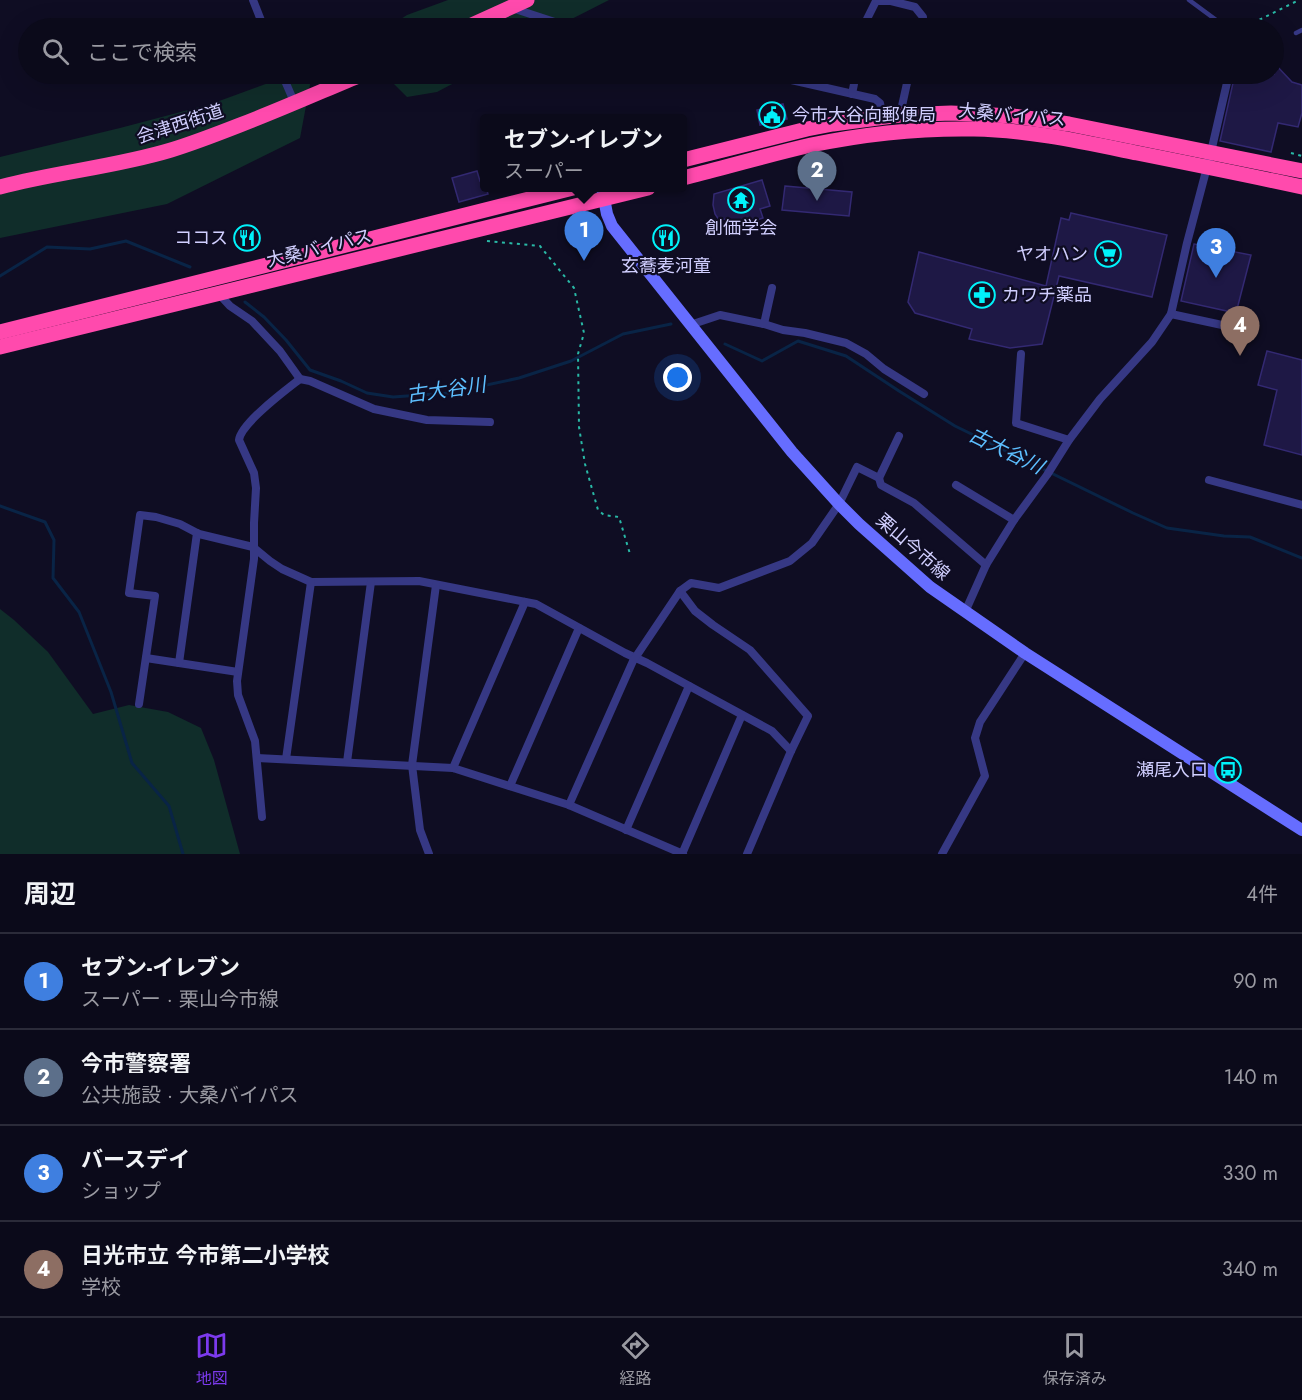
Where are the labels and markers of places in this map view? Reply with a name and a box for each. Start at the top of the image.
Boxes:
public building icon: 今市大谷向郵便局 [757,100,787,130]
place label: 今市大谷向郵便局 [792,102,936,128]
pin: 2 [798,152,836,201]
temple icon: 創価学会 [726,185,756,215]
pin: 1 [564,212,604,261]
place label: 創価学会 [705,215,777,241]
restaurant icon: ココス [232,223,262,253]
restaurant icon: 玄蕎麦河童 [651,223,681,253]
place label: ココス [174,225,228,251]
pin: 3 [1196,228,1236,278]
supermarket icon: ヤオハン [1093,239,1123,269]
place label: ヤオハン [1016,241,1088,267]
place label: 玄蕎麦河童 [621,253,711,279]
pharmacy icon: カワチ薬品 [967,280,997,310]
place label: カワチ薬品 [1002,282,1092,308]
pin: 4 [1220,306,1260,356]
bus stop icon: 瀬尾入口 [1213,755,1243,785]
place label: 瀬尾入口 [1136,757,1208,783]

